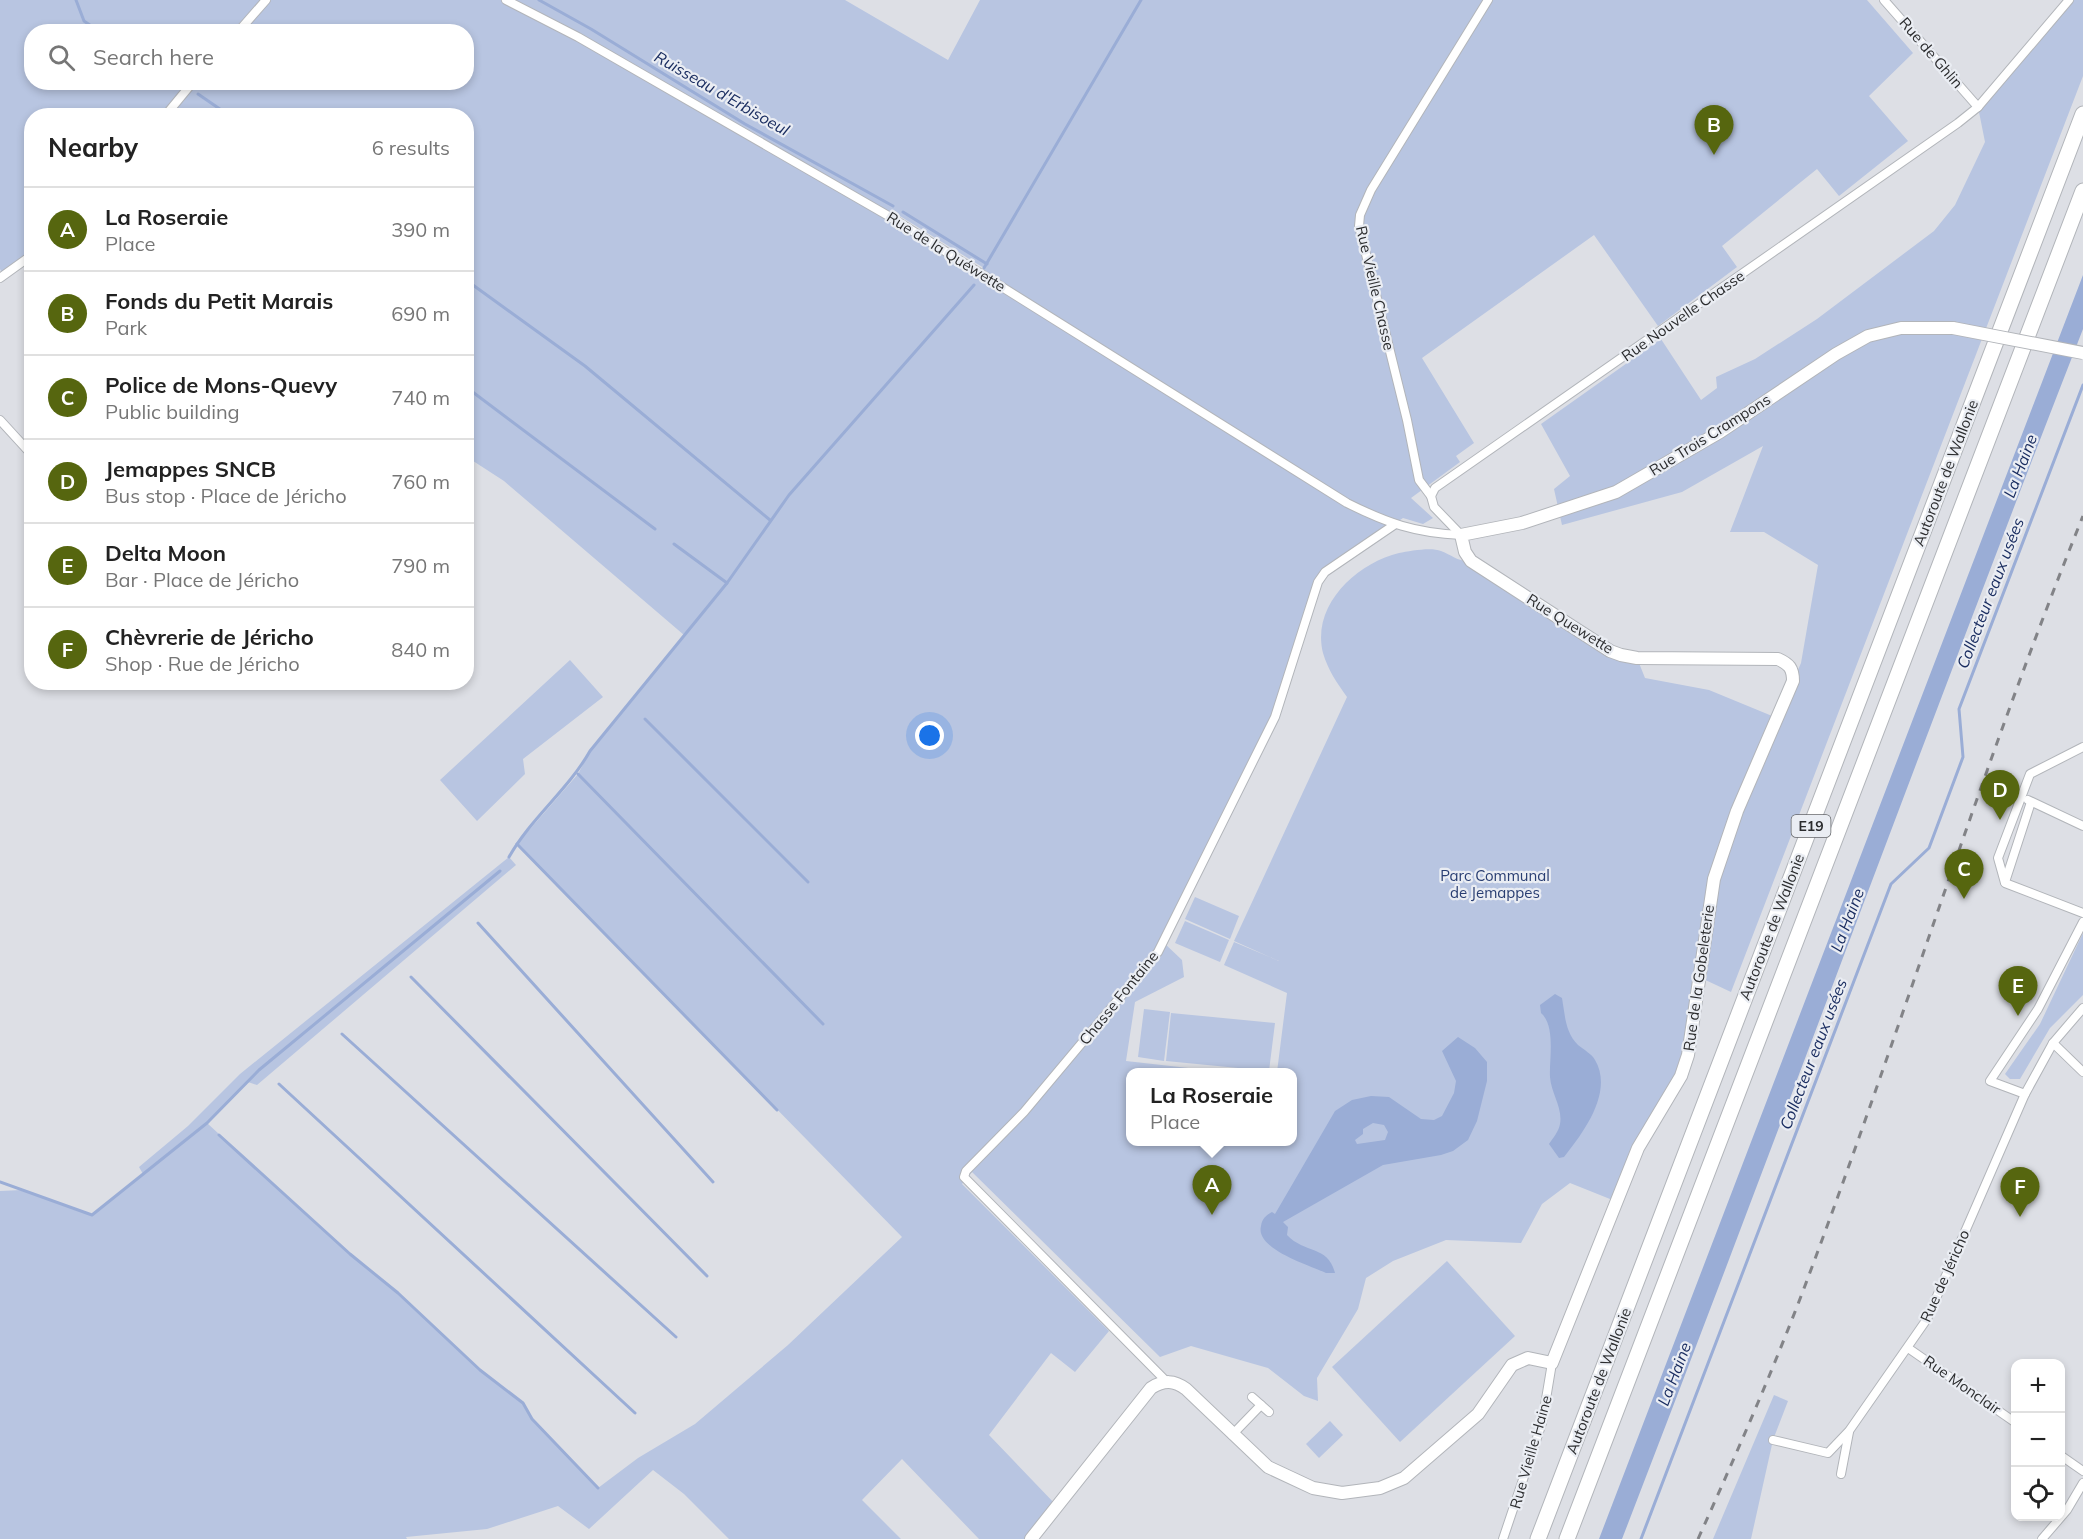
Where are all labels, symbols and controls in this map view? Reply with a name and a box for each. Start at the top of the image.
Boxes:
street label: Rue de Ghlin [1895,13,1967,92]
search box [24,24,474,90]
icon: search [45,41,78,74]
text: Search here [93,43,214,71]
water label: Ruisseau d'Erbisoeul [651,46,793,140]
pin: B [1694,106,1734,155]
text: Nearby [48,131,138,164]
text: 6 results [372,135,450,160]
text: La Roseraie [105,203,228,231]
street label: Rue de la Quéwette [883,207,1009,296]
text: A [60,217,75,242]
text: 390 m [391,217,450,242]
street label: Rue Vieille Chasse [1352,224,1399,352]
text: Place [105,231,155,256]
street label: Rue Nouvelle Chasse [1618,266,1748,365]
text: Fonds du Petit Marais [105,287,333,315]
text: B [61,301,74,326]
text: 690 m [391,301,450,326]
text: Park [105,315,147,340]
text: Police de Mons-Quevy [105,371,337,399]
text: C [61,385,74,410]
text: 740 m [391,385,450,410]
street label: Rue Trois Crampons [1646,390,1774,480]
street label: Autoroute de Wallonie [1909,397,1982,549]
text: Public building [105,399,240,424]
water label: La Haine [1999,431,2041,501]
text: Jemappes SNCB [105,455,276,483]
text: D [60,469,75,494]
text: 760 m [391,469,450,494]
text: Bus stop · Place de Jéricho [105,483,347,508]
water label: Collecteur eaux usées [1952,515,2028,671]
text: Delta Moon [105,539,226,567]
text: E [62,553,73,578]
text: 790 m [391,553,450,578]
text: Bar · Place de Jéricho [105,567,299,592]
street label: Rue Quewette [1523,589,1617,658]
text: Chèvrerie de Jéricho [105,623,314,651]
text: F [62,637,73,662]
text: 840 m [391,637,450,662]
text: Shop · Rue de Jéricho [105,651,300,676]
your location [915,721,944,750]
pin: D [1980,770,2020,820]
road number: E19 [1792,815,1830,837]
pin: C [1944,850,1984,899]
street label: Autoroute de Wallonie [1735,851,1808,1003]
park label: Parc Communal de Jemappes [1440,866,1550,902]
water label: La Haine [1826,885,1868,955]
street label: Rue de la Gobeleterie [1679,904,1718,1052]
street label: Chasse Fontaine [1075,947,1162,1048]
pin: E [1998,966,2038,1016]
water label: Collecteur eaux usées [1775,976,1851,1132]
popup [1126,1068,1297,1146]
text: La Roseraie [1150,1081,1273,1109]
text: Place [1150,1109,1200,1134]
pin: A [1192,1166,1232,1215]
pin: F [2000,1168,2040,1217]
street label: Rue de Jéricho [1916,1227,1973,1325]
street label: Autoroute de Wallonie [1562,1305,1635,1457]
water label: La Haine [1653,1339,1695,1409]
street label: Rue Monclair [1920,1351,2005,1419]
map controls [2011,1359,2065,1521]
button: + [2011,1359,2065,1413]
street label: Rue Vieille Haine [1505,1393,1556,1511]
button: − [2011,1413,2065,1467]
button: locate [2011,1467,2065,1521]

